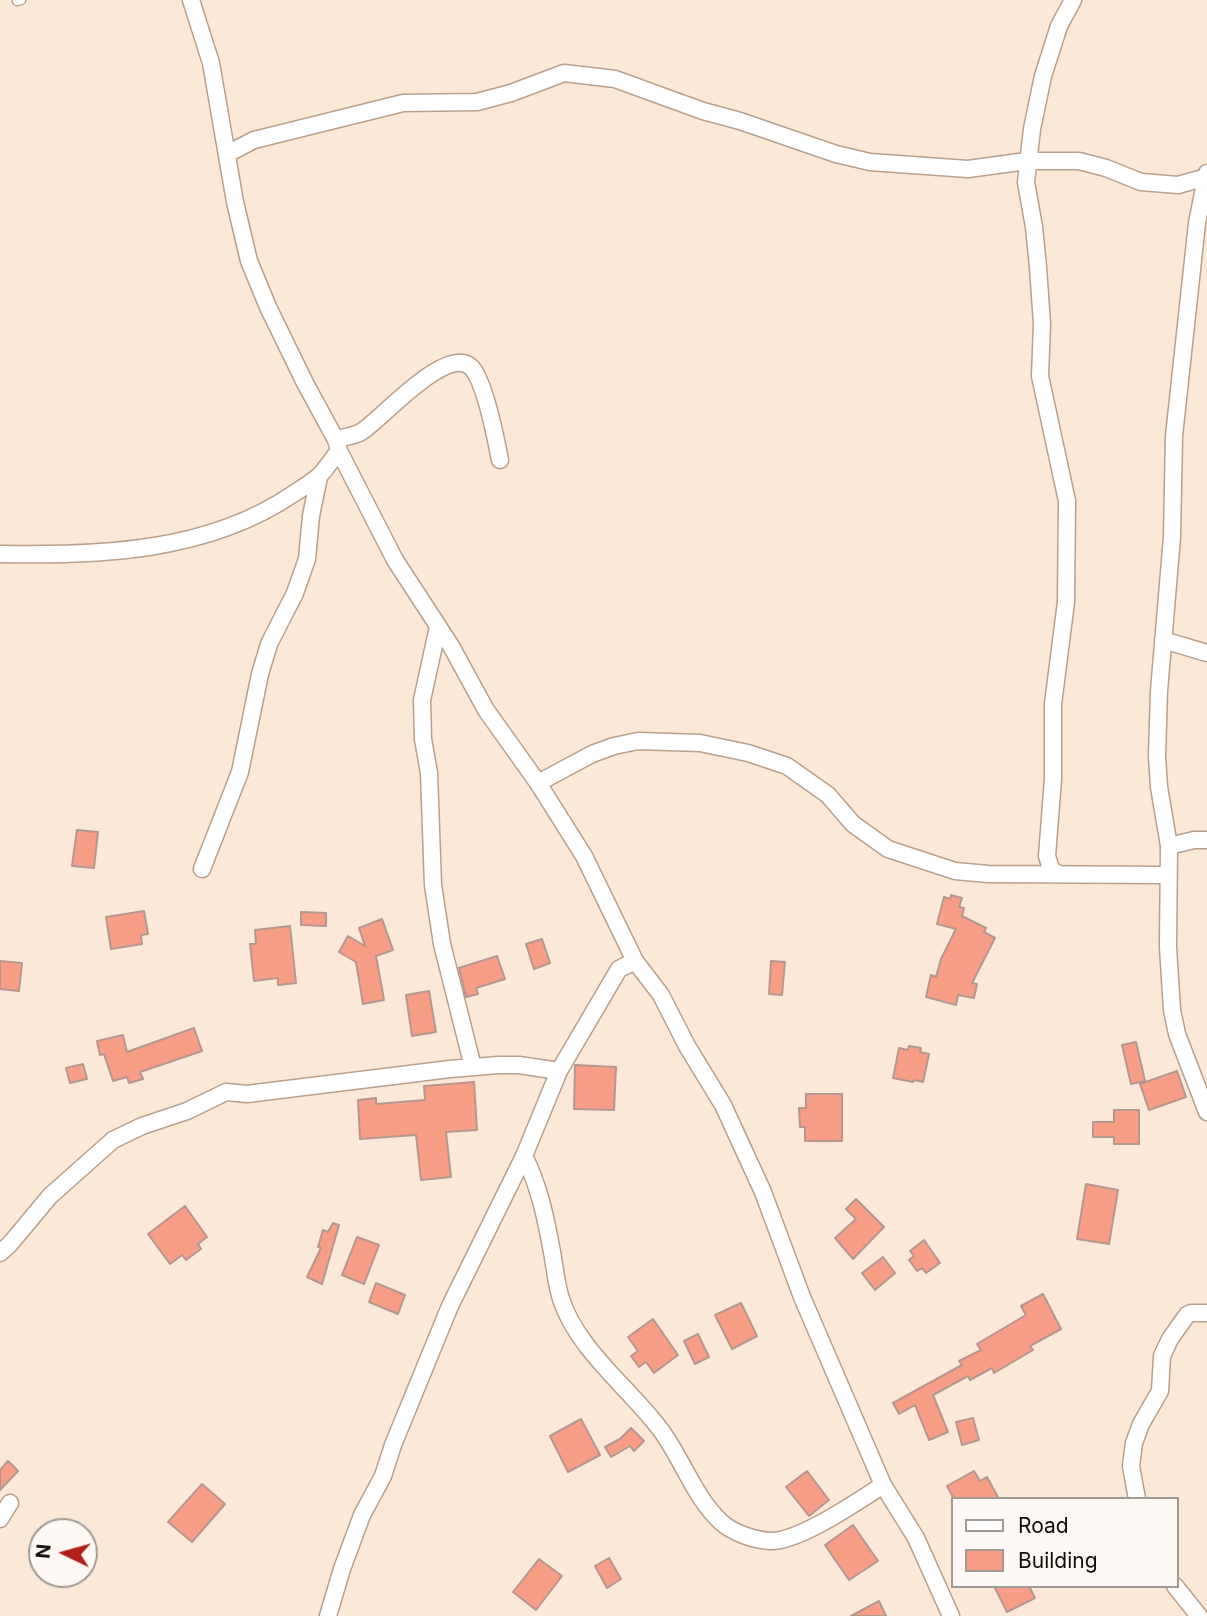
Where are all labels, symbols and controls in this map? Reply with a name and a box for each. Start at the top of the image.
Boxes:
legend [951,1497,1179,1588]
text: Road [1018,1513,1069,1538]
north arrow [28,1518,98,1588]
text: N [31,1543,56,1560]
text: Building [1018,1548,1098,1573]

